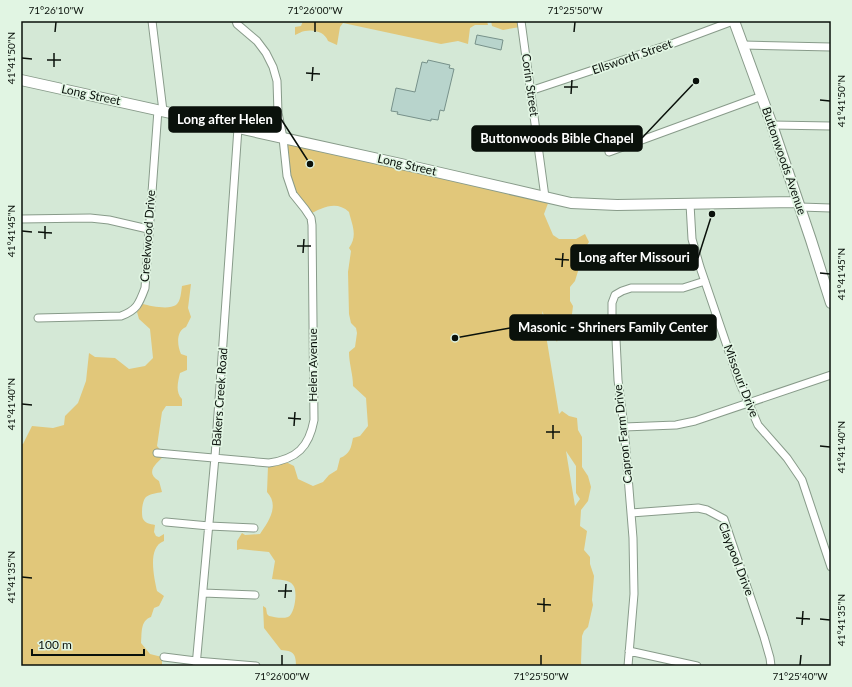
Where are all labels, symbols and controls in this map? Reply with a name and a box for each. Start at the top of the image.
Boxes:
text: 71°26'10"W [28,4,84,16]
text: 71°26'00"W [287,4,343,16]
text: 71°25'50"W [547,4,603,16]
text: 41°41'50"N [5,32,17,84]
street label: Ellsworth Street [590,36,675,77]
street label: Corin Street [519,53,542,118]
text: 41°41'50"N [835,75,847,127]
street label: Long Street [60,81,123,108]
street label: Buttonwoods Avenue [759,105,810,217]
callout: Long after Helen [169,107,281,132]
text: Long after Helen [177,111,273,127]
callout: Buttonwoods Bible Chapel [472,126,642,151]
text: Buttonwoods Bible Chapel [480,130,634,146]
street label: Long Street [376,150,439,179]
street label: Creekwood Drive [137,189,158,282]
text: 41°41'45"N [5,205,17,257]
callout: Long after Missouri [571,245,698,270]
text: 41°41'45"N [835,248,847,300]
text: Long after Missouri [578,249,690,265]
callout: Masonic - Shriners Family Center [510,315,716,340]
text: Masonic - Shriners Family Center [518,319,708,335]
street label: Helen Avenue [305,328,320,402]
street label: Missouri Drive [721,342,762,419]
street label: Bakers Creek Road [209,347,230,447]
text: 41°41'40"N [5,378,17,430]
street label: Capron Farm Drive [610,384,635,484]
text: 41°41'40"N [835,421,847,473]
street label: Claypool Drive [716,520,757,598]
text: 41°41'35"N [5,551,17,603]
text: 41°41'35"N [835,594,847,646]
scale bar [32,631,144,657]
text: 100 m [38,637,72,652]
text: 71°26'00"W [254,670,310,682]
text: 71°25'50"W [513,670,569,682]
text: 71°25'40"W [772,670,828,682]

